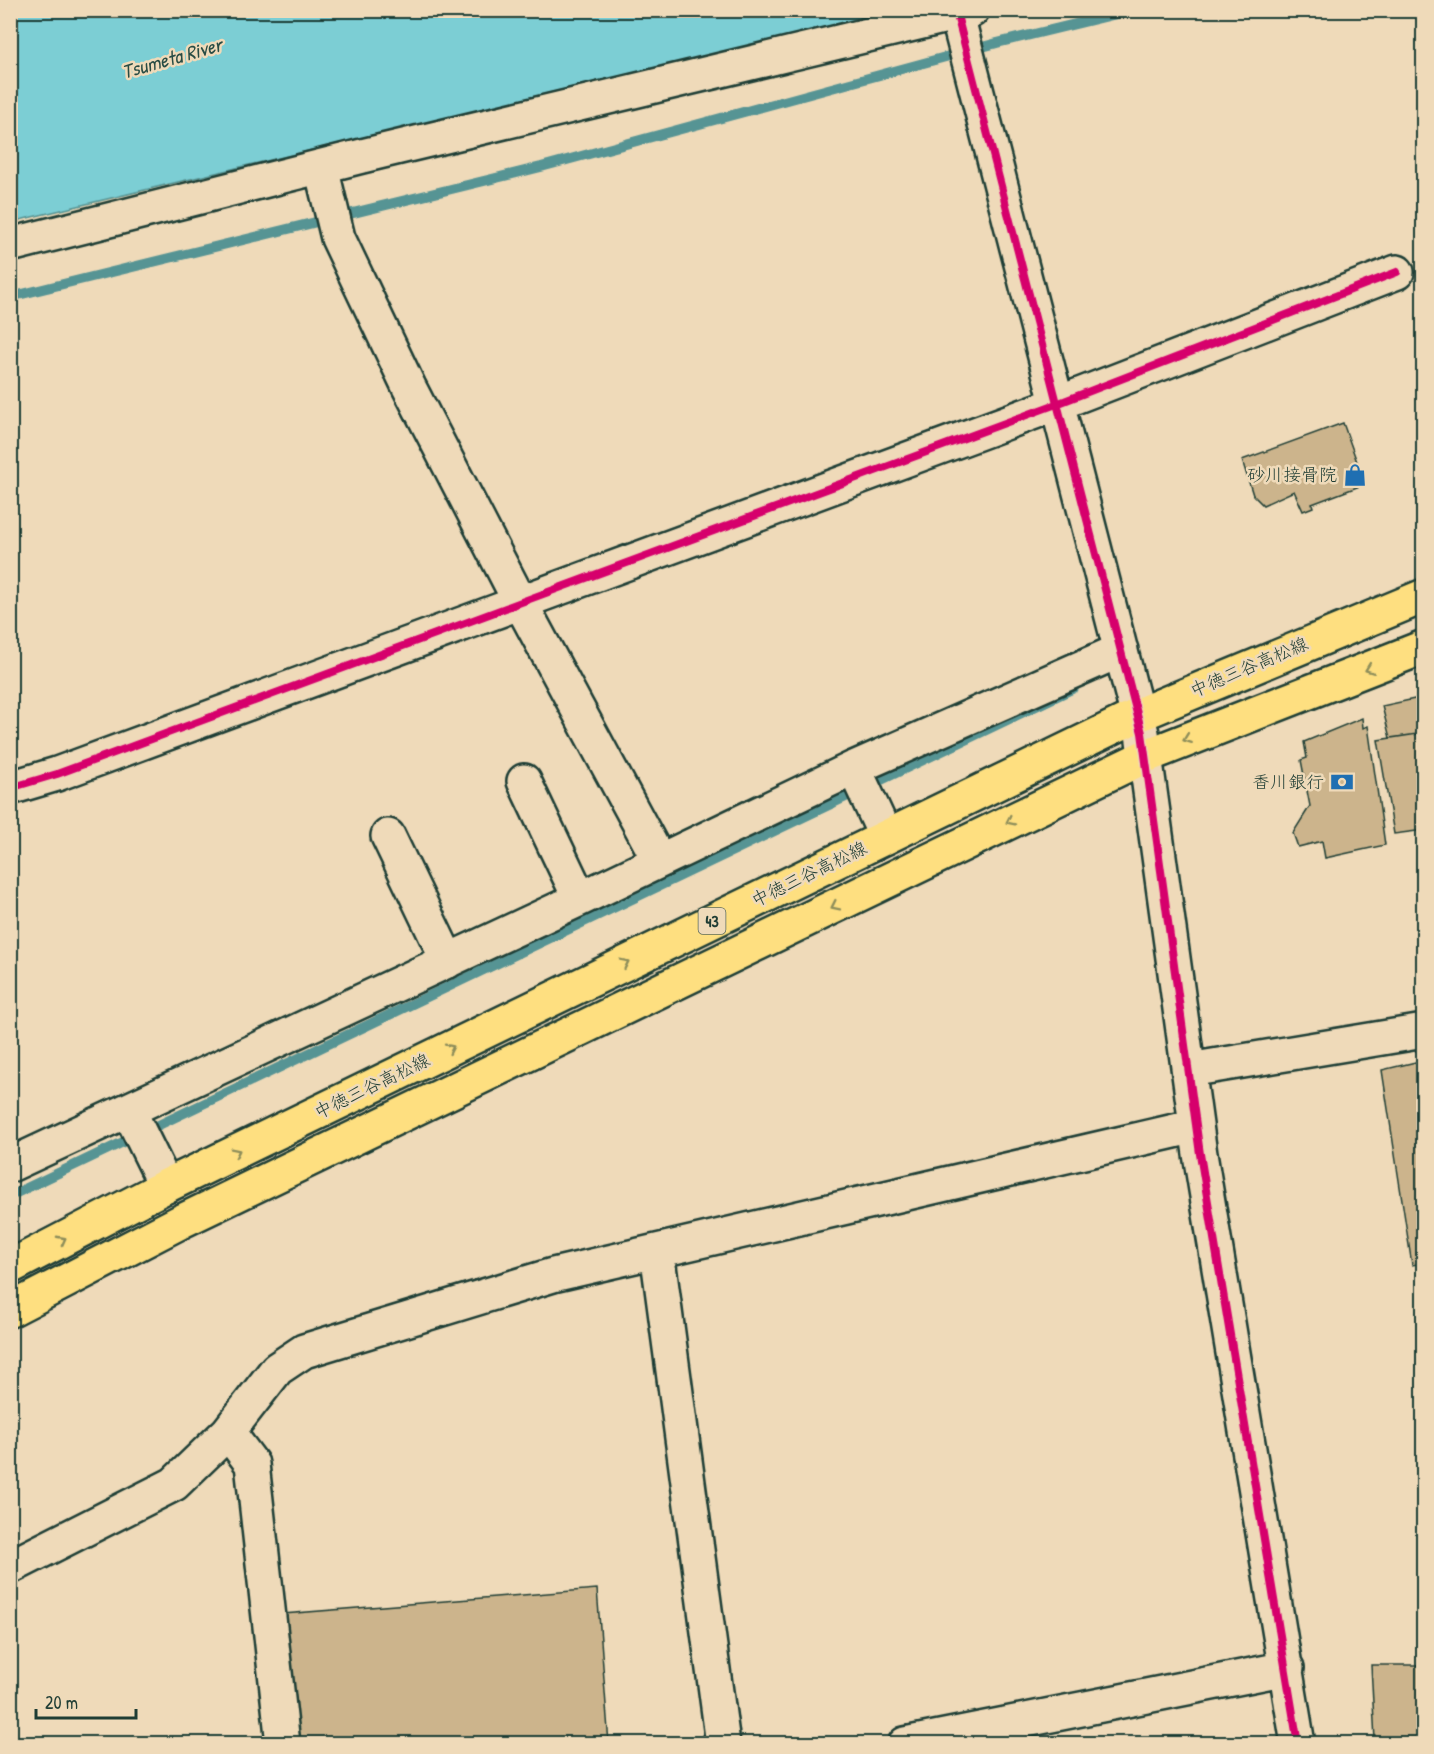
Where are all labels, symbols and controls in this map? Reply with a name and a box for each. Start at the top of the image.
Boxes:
water label: Tsumeta River [119,30,227,85]
place label: 砂川接骨院 [1247,462,1337,487]
shop icon: 砂川接骨院 [1342,462,1368,488]
street label: 中徳三谷高松線 [1186,630,1312,703]
one-way arrow [1364,661,1375,674]
one-way arrow [1183,732,1193,745]
place label: 香川銀行 [1252,769,1324,794]
bank icon: 香川銀行 [1329,769,1355,795]
one-way arrow [1006,814,1017,825]
street label: 中徳三谷高松線 [747,835,871,912]
one-way arrow [830,898,841,910]
road number: 43 [698,908,726,934]
one-way arrow [619,959,630,971]
one-way arrow [443,1044,454,1056]
street label: 中徳三谷高松線 [310,1047,434,1124]
one-way arrow [230,1147,241,1159]
one-way arrow [56,1236,67,1247]
scale bar [36,1682,136,1720]
text: 20 m [45,1690,78,1715]

